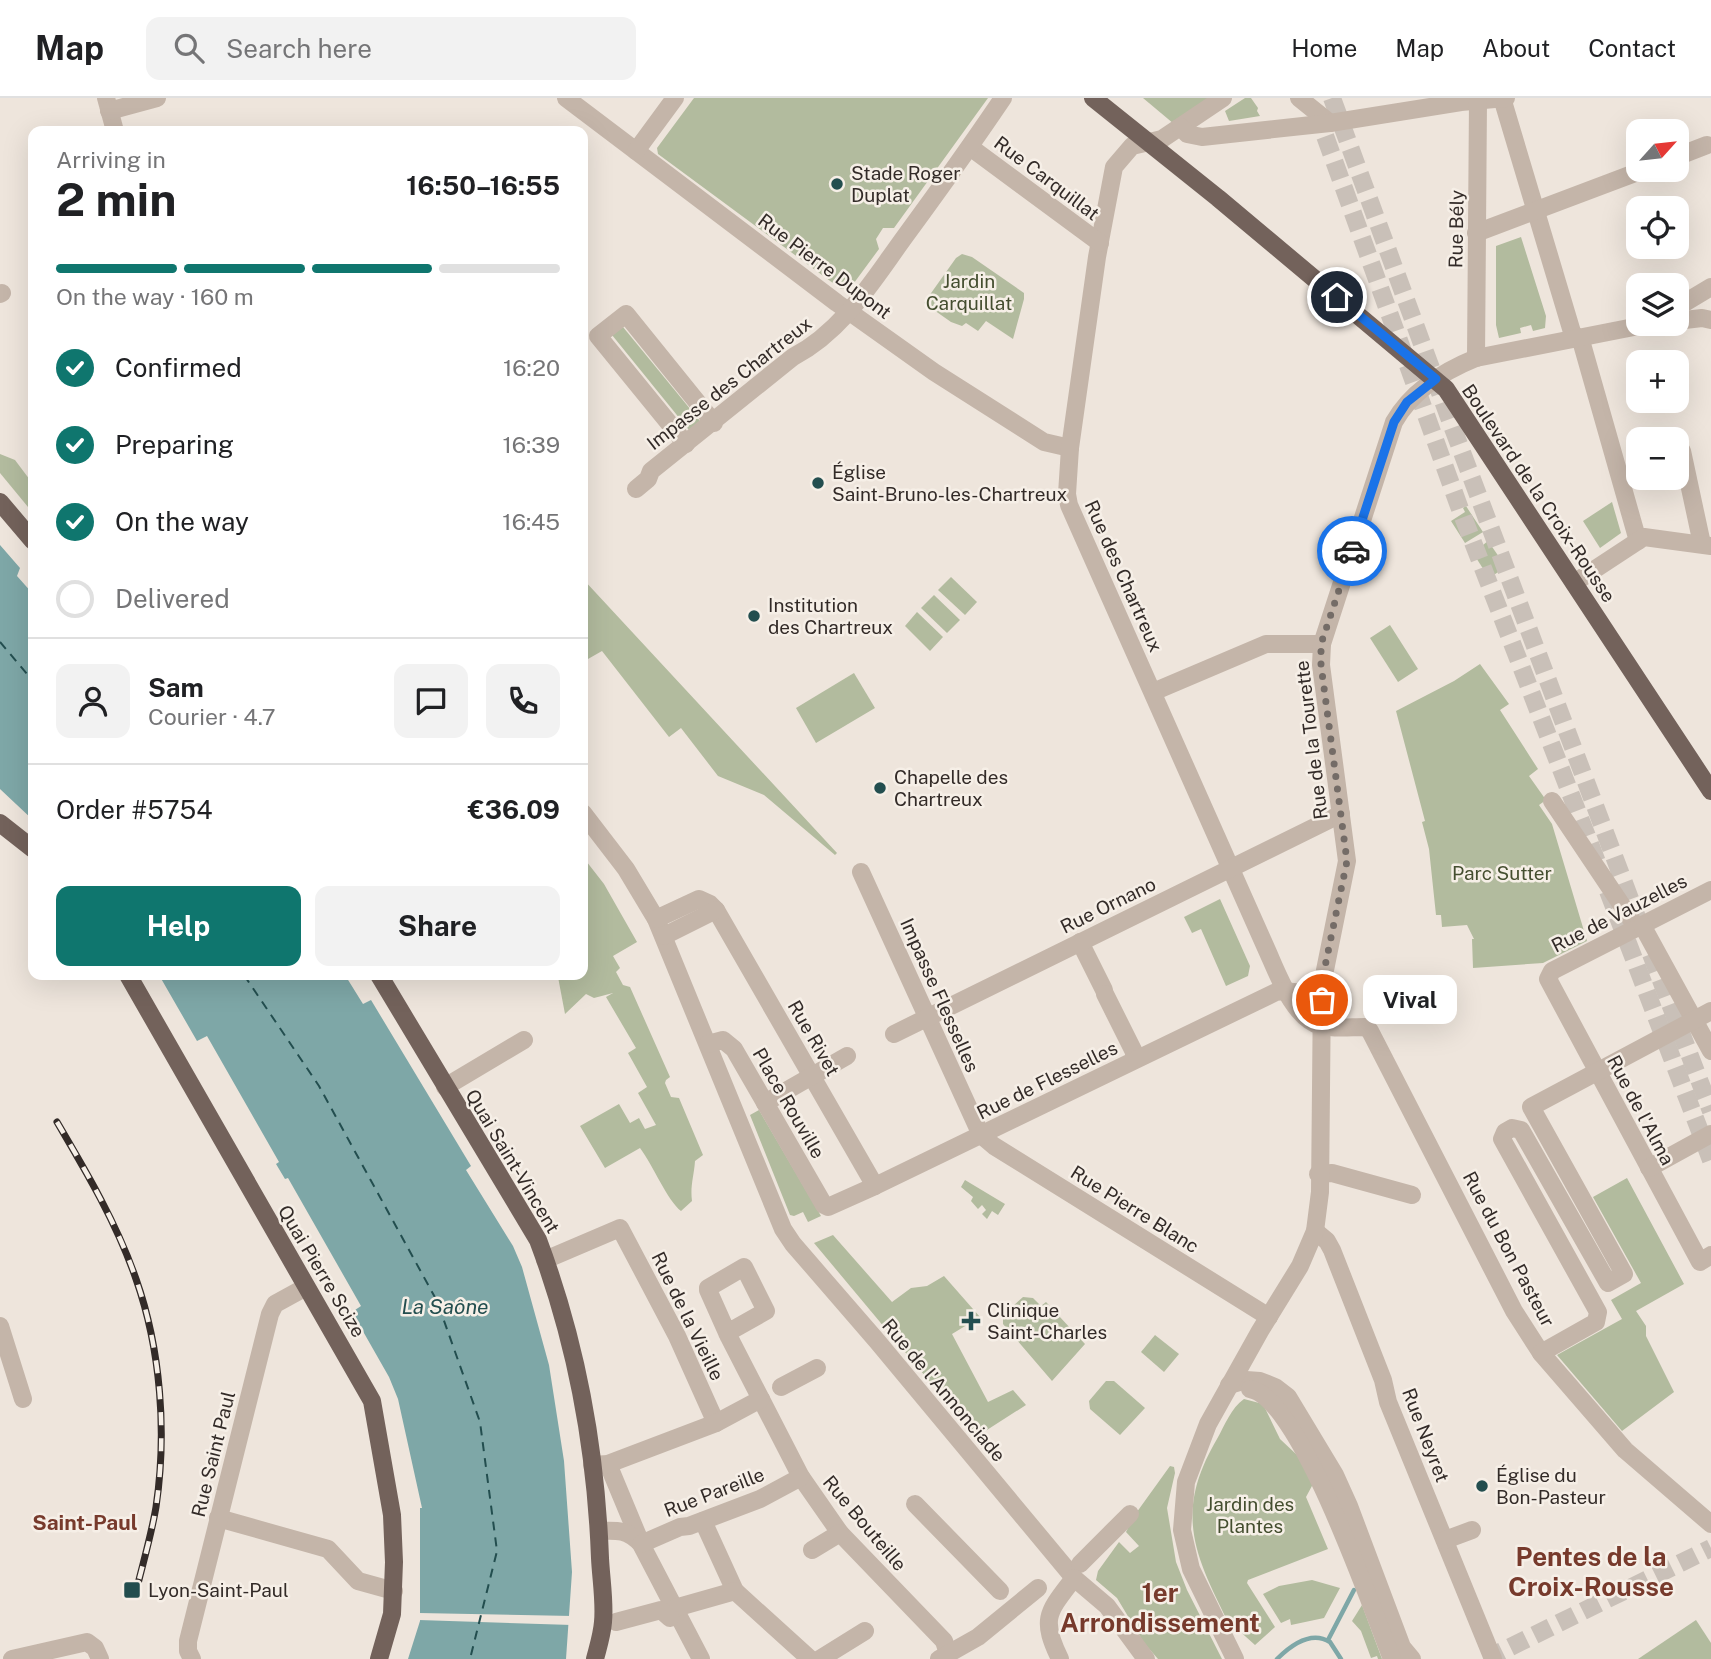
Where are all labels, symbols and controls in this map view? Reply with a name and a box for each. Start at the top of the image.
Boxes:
search box [146,17,636,80]
text: Map [35,29,104,67]
icon: search [170,29,208,67]
text: Search here [226,33,372,64]
text: Home [1291,34,1357,62]
text: Map [1395,34,1444,62]
text: About [1482,34,1550,62]
text: Contact [1588,34,1676,62]
north arrow [1626,119,1689,182]
map controls [1626,119,1689,490]
street label: Rue Carquillat [990,131,1104,225]
text: Arriving in [56,146,166,173]
place label: Stade Roger Duplat [851,162,961,206]
text: 16:50–16:55 [406,170,560,201]
text: 2 min [56,172,176,226]
marker: Stade Roger Duplat [829,176,845,192]
street label: Rue Bély [1444,190,1468,268]
button: locate [1626,196,1689,259]
street label: Rue Pierre Dupont [754,209,896,323]
pin [1307,267,1367,327]
park label: Jardin Carquillat [926,270,1012,314]
button: layers [1626,273,1689,336]
icon: home [1318,278,1356,316]
text: On the way · 160 m [56,283,254,310]
street label: Impasse des Chartreux [642,312,816,454]
icon: check [56,349,94,387]
button: + [1626,350,1689,413]
text: Confirmed [115,352,242,383]
text: 16:20 [503,354,560,381]
street label: Boulevard de la Croix-Rousse [1458,380,1620,606]
icon: check [56,426,94,464]
button: − [1626,427,1689,490]
text: Preparing [115,429,234,460]
text: 16:39 [502,431,560,458]
place label: Église Saint-Bruno-les-Chartreux [832,461,1068,505]
marker: Église Saint-Bruno-les-Chartreux [810,475,826,491]
street label: Rue des Chartreux [1081,497,1167,656]
icon: check [56,503,94,541]
text: On the way [115,506,249,537]
text: 16:45 [502,508,560,535]
courier [1317,516,1387,586]
icon: car [1333,532,1371,570]
text: Delivered [115,583,230,614]
place label: Institution des Chartreux [768,594,893,638]
marker: Institution des Chartreux [746,608,762,624]
street label: Rue de la Tourette [1290,659,1332,821]
button: person [56,664,130,738]
button: chat [394,664,468,738]
button: phone [486,664,560,738]
text: Sam [148,672,204,703]
text: Courier · 4.7 [148,703,276,730]
place label: Chapelle des Chartreux [894,766,1008,810]
marker: Chapelle des Chartreux [872,780,888,796]
text: Order #5754 [56,794,213,825]
text: €36.09 [468,794,560,825]
park label: Parc Sutter [1452,862,1552,884]
street label: Rue de Vauzelles [1548,869,1690,957]
street label: Rue Ornano [1057,872,1159,938]
button: Help [56,886,301,966]
button: Share [315,886,560,966]
street label: Impasse Flesselles [896,915,984,1075]
pin [1292,970,1352,1030]
callout: Vival [1364,976,1458,1024]
icon: bag [1303,981,1341,1019]
text: Vival [1383,986,1437,1013]
street label: Rue Rivet [784,996,844,1080]
street label: Rue de Flesselles [973,1036,1121,1124]
street label: Place Rouville [748,1044,830,1162]
street label: Rue de l'Alma [1603,1051,1679,1169]
street label: Quai Saint-Vincent [461,1085,565,1237]
street label: Rue Pierre Blanc [1067,1161,1203,1257]
street label: Rue du Bon Pasteur [1459,1167,1559,1331]
street label: Quai Pierre Scize [274,1201,370,1341]
street label: Rue de la Vieille [647,1248,729,1384]
water label: La Saône [401,1294,489,1319]
place label: Clinique Saint-Charles [987,1299,1107,1343]
marker: Clinique Saint-Charles [961,1311,981,1331]
street label: Rue de l'Annonciade [878,1314,1010,1466]
street label: Rue Neyret [1398,1385,1454,1485]
street label: Rue Saint Paul [187,1389,239,1519]
street label: Rue Pareille [661,1463,767,1521]
place label: Église du Bon-Pasteur [1496,1464,1606,1508]
street label: Rue Bouteille [819,1471,911,1575]
marker: Église du Bon-Pasteur [1474,1478,1490,1494]
park label: Jardin des Plantes [1206,1493,1294,1537]
district label: Saint-Paul [32,1510,138,1535]
district label: Pentes de la Croix-Rousse [1508,1541,1674,1602]
district label: 1er Arrondissement [1060,1577,1260,1638]
place label: Lyon-Saint-Paul [148,1579,289,1601]
marker: Lyon-Saint-Paul [122,1580,142,1600]

